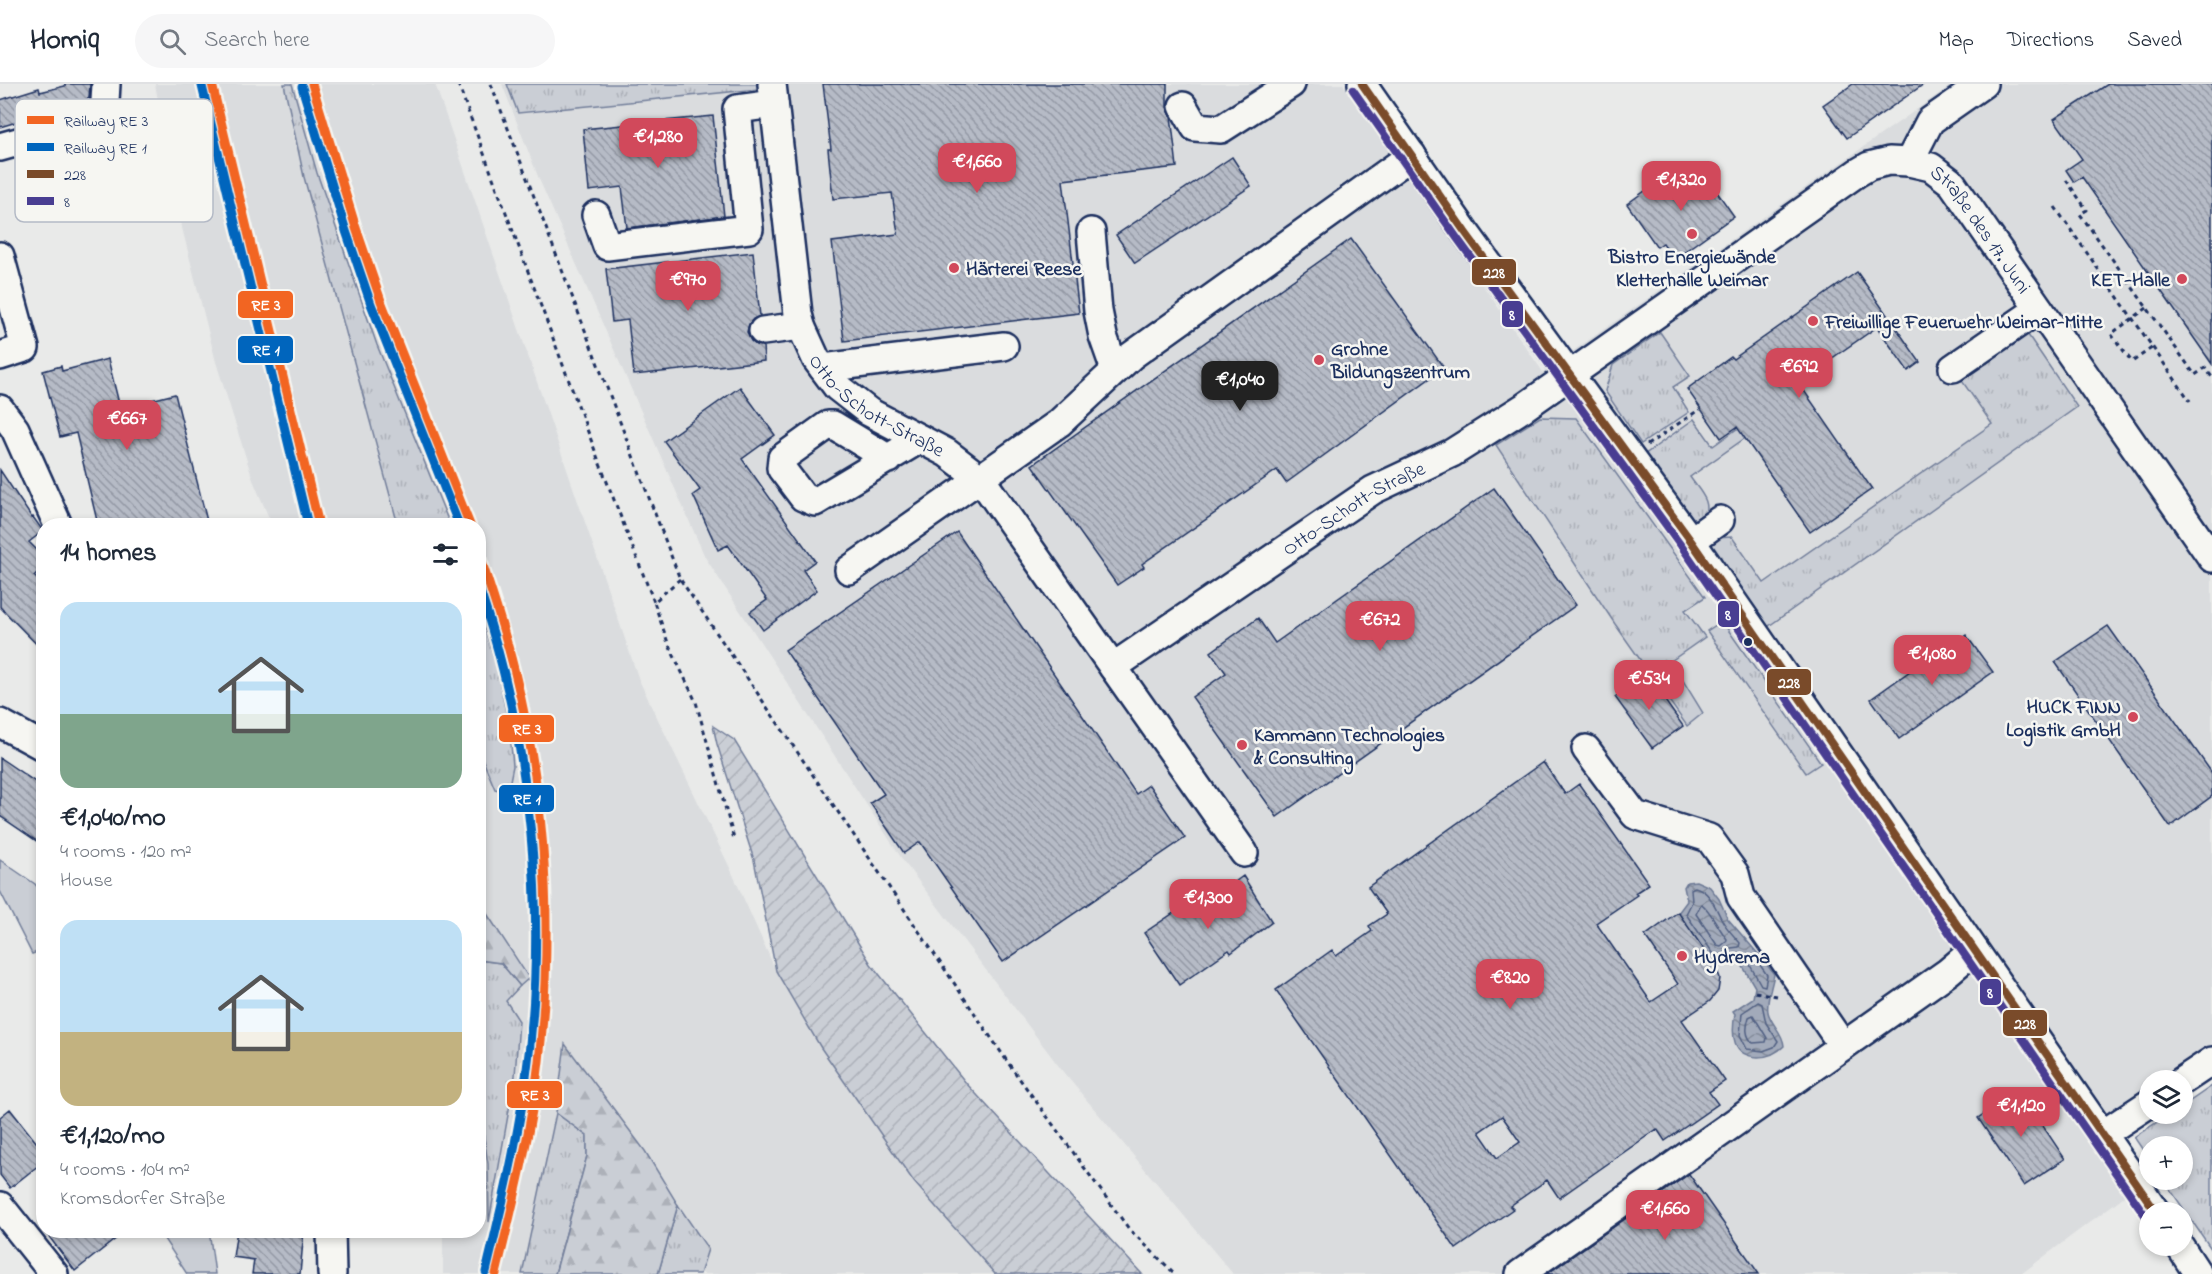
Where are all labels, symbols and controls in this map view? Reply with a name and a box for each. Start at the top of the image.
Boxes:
search box [135,14,555,68]
text: Homiq [30,21,99,62]
icon: search [156,25,189,58]
text: Search here [204,25,310,57]
text: Map [1938,26,1974,56]
text: Directions [2007,26,2094,56]
text: Saved [2127,26,2182,56]
legend [15,99,213,222]
text: Railway RE 3 [64,110,148,134]
pin: €1,280 [609,118,707,169]
text: €1,280 [633,123,683,152]
text: Railway RE 1 [64,137,147,161]
pin: €1,660 [928,143,1026,194]
text: €1,660 [952,148,1002,177]
street label: Straße des 17. Juni [1923,159,2037,301]
pin: €1,320 [1632,161,1730,212]
text: 228 [64,164,86,188]
text: €1,320 [1656,166,1706,195]
text: 8 [64,191,70,215]
marker: Bistro Energiewände Kletterhalle Weimar [1685,227,1699,241]
place label: Bistro Energiewände Kletterhalle Weimar [1607,244,1777,296]
place label: Härterei Reese [966,256,1083,285]
line badge: 228 [1471,258,1517,286]
pin: €970 [652,261,724,312]
marker: Härterei Reese [947,261,961,275]
text: 228 [1482,262,1505,286]
text: €970 [670,266,706,295]
place label: KET-Halle [2091,267,2171,296]
marker: KET-Halle [2175,272,2189,286]
line badge: RE 3 [237,290,294,319]
text: RE 3 [250,294,281,318]
line badge: 8 [1501,300,1524,328]
text: 8 [1508,304,1515,328]
place label: Freiwillige Feuerwehr Weimar-Mitte [1824,309,2104,339]
marker: Freiwillige Feuerwehr Weimar-Mitte [1806,314,1820,328]
line badge: RE 1 [237,335,294,364]
place label: Grohne Bildungszentrum [1330,336,1471,389]
text: RE 1 [251,339,281,363]
pin: €692 [1763,348,1835,399]
street label: Otto-Schott-Straße [800,349,949,466]
marker: Grohne Bildungszentrum [1312,353,1326,367]
text: €692 [1780,353,1818,382]
pin: €1,040 [1191,361,1289,412]
text: €1,040 [1215,366,1265,395]
pin: €667 [91,400,163,451]
text: €667 [107,405,147,434]
street label: Otto-Schott-Straße [1277,455,1431,565]
text: 14 homes [60,535,156,573]
icon: filters [429,538,462,571]
line badge: 8 [1717,600,1740,628]
pin: €672 [1344,601,1416,652]
text: 8 [1724,604,1731,628]
text: €672 [1360,606,1400,635]
pin: €1,080 [1883,635,1981,686]
unlabelled marker [1742,636,1754,648]
text: €1,080 [1908,640,1956,669]
icon: home [207,641,315,749]
pin: €534 [1613,660,1685,711]
text: €534 [1628,665,1670,694]
line badge: 228 [1766,668,1812,696]
text: 228 [1777,672,1800,696]
place label: HUCK FINN Logistik GmbH [2006,694,2121,747]
marker: HUCK FINN Logistik GmbH [2126,710,2140,724]
line badge: RE 3 [498,714,555,743]
text: RE 3 [511,718,542,742]
place label: Kammann Technologies & Consulting [1253,722,1445,775]
marker: Kammann Technologies & Consulting [1235,738,1249,752]
line badge: RE 1 [498,784,555,813]
text: RE 1 [512,788,542,812]
text: €1,040/mo [60,800,166,838]
text: 4 rooms · 120 m² [60,838,192,867]
text: House [60,867,113,896]
pin: €1,300 [1159,879,1257,930]
text: €1,300 [1183,884,1233,913]
place label: Hydrema [1694,944,1770,974]
marker: Hydrema [1675,949,1689,963]
icon: home [207,959,315,1067]
pin: €820 [1474,959,1546,1010]
text: €820 [1490,964,1530,993]
line badge: 8 [1979,978,2002,1006]
text: 8 [1986,982,1993,1006]
line badge: 228 [2002,1009,2048,1037]
text: 228 [2013,1013,2036,1037]
map controls [2139,1070,2193,1256]
button: layers [2139,1070,2193,1124]
line badge: RE 3 [506,1080,563,1109]
text: RE 3 [519,1084,550,1108]
pin: €1,120 [1972,1087,2070,1138]
text: €1,120 [1997,1092,2045,1121]
text: €1,120/mo [60,1118,165,1156]
button: + [2139,1136,2193,1190]
text: 4 rooms · 104 m² [60,1156,190,1185]
text: Kromsdorfer Straße [60,1185,225,1214]
pin: €1,660 [1616,1190,1714,1241]
text: €1,660 [1640,1195,1690,1224]
button: − [2139,1202,2193,1256]

